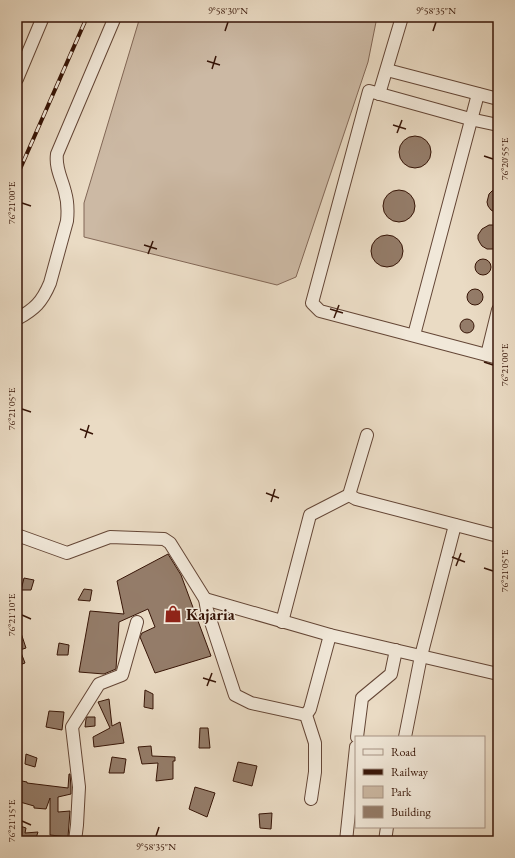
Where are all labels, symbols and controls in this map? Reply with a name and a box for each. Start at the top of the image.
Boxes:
text: 9°58'30"N [208,4,248,17]
text: 9°58'35"N [416,4,456,17]
text: 76°20'55"E [498,137,511,180]
text: 76°21'00"E [5,181,18,224]
text: 76°21'00"E [498,343,511,386]
text: 76°21'05"E [5,387,18,430]
text: 76°21'05"E [498,549,511,592]
text: 76°21'10"E [5,593,18,636]
shop icon: Kajaria [163,604,183,624]
place label: Kajaria [186,604,236,625]
legend [355,736,485,828]
text: Road [391,744,417,760]
text: Railway [391,764,429,780]
text: Park [391,784,412,800]
text: 76°21'15"E [5,799,18,842]
text: Building [391,804,432,820]
text: 9°58'35"N [136,840,176,853]

